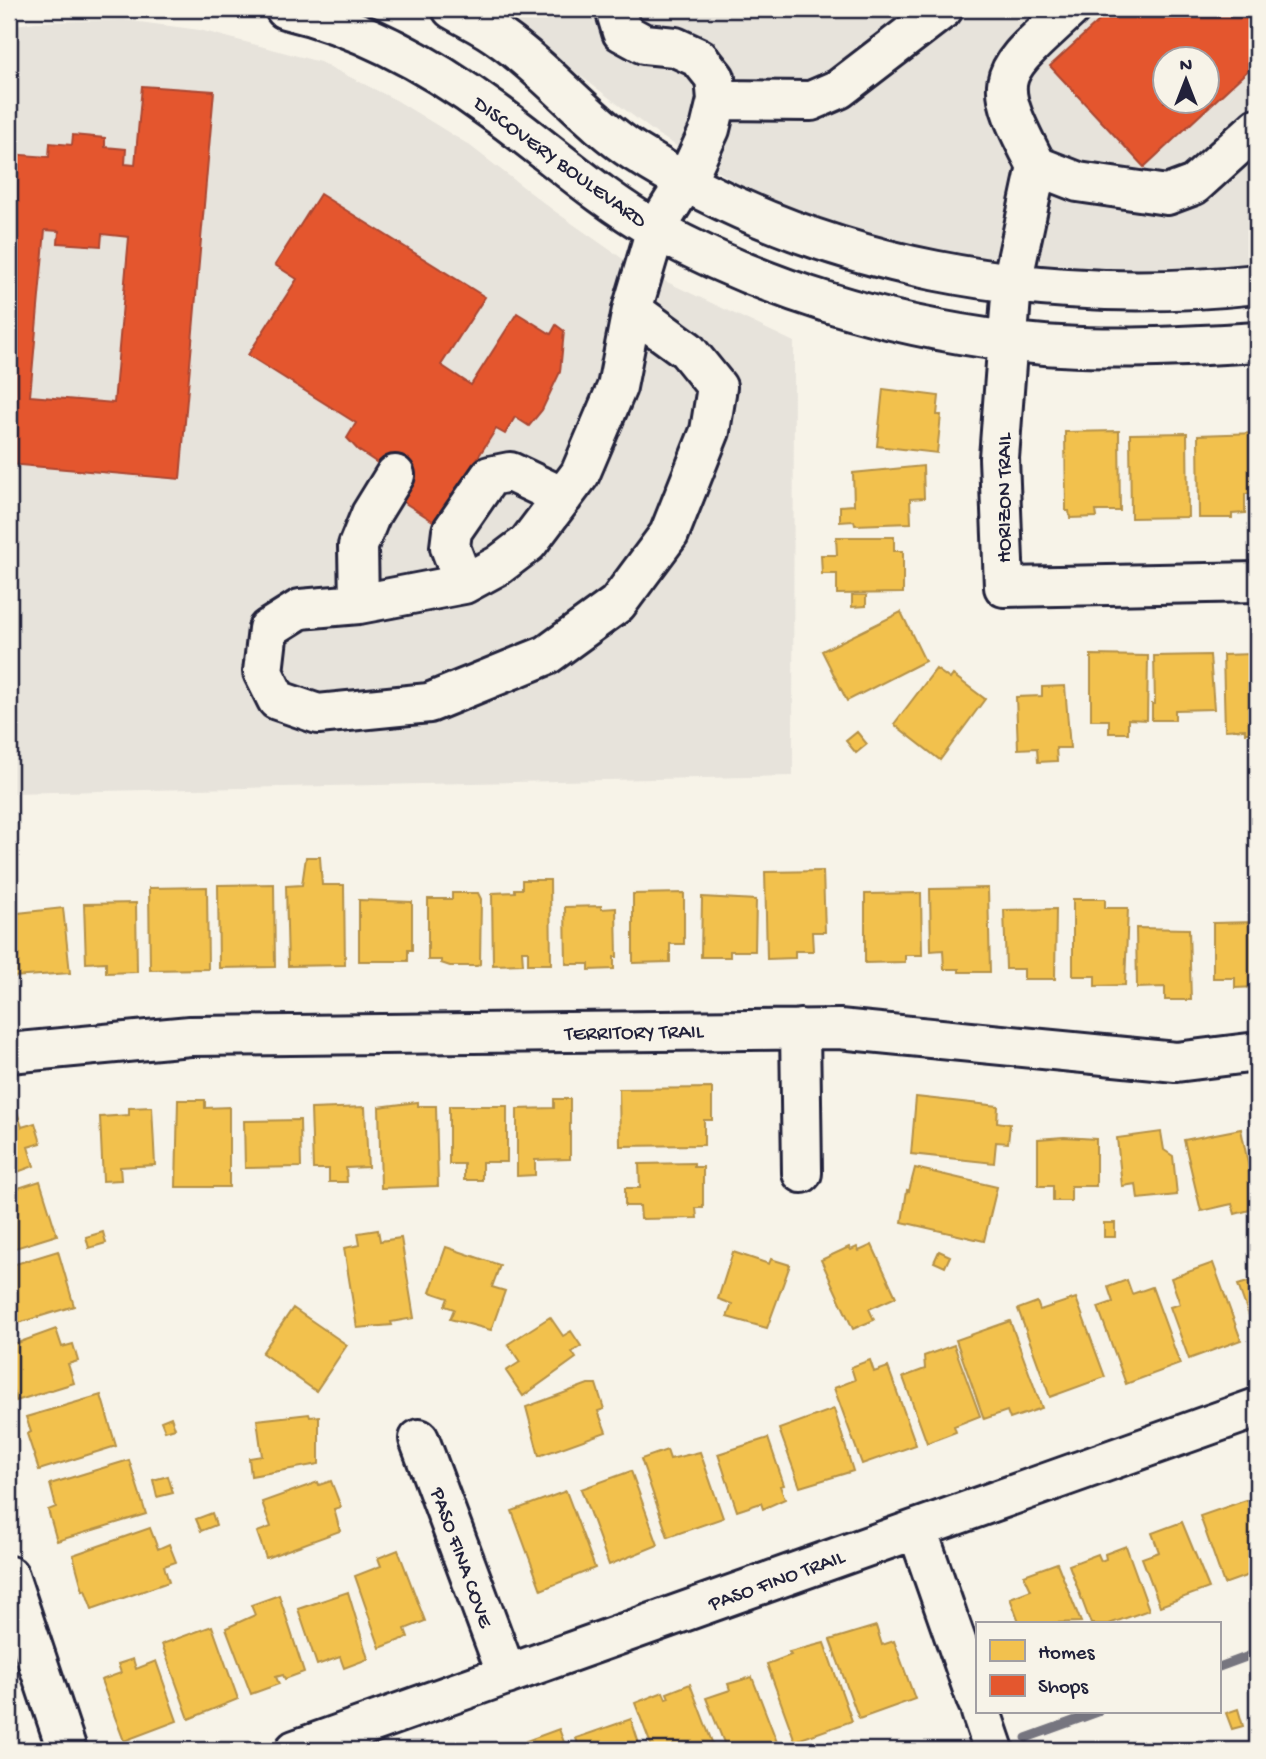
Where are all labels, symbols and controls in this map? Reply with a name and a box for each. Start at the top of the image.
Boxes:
north arrow [1150,46,1220,116]
text: N [1180,55,1192,78]
street label: DISCOVERY BOULEVARD [466,91,651,235]
street label: HORIZON TRAIL [994,432,1019,563]
street label: TERRITORY TRAIL [563,1021,705,1048]
street label: PASO FINA COVE [422,1484,497,1632]
street label: PASO FINO TRAIL [705,1546,850,1619]
legend [976,1622,1220,1714]
text: Homes [1038,1642,1096,1667]
text: Shops [1038,1676,1089,1701]

